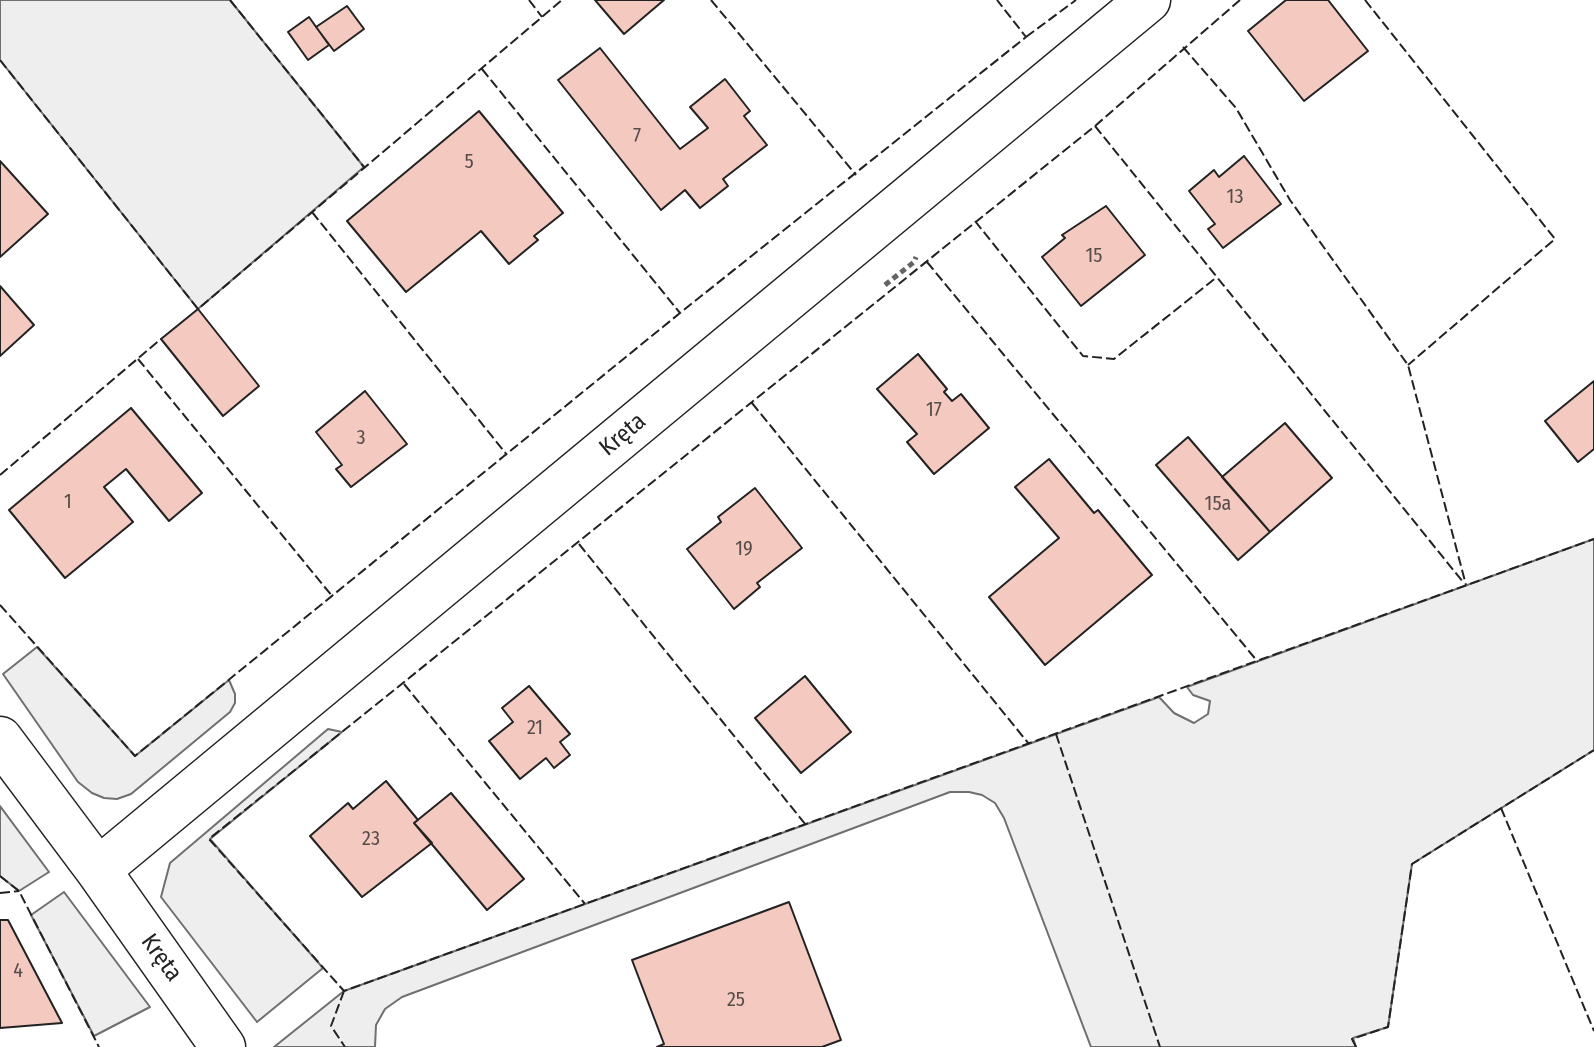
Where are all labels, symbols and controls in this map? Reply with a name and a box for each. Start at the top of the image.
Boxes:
house number: 7 [633,124,641,148]
house number: 5 [464,150,474,174]
house number: 13 [1227,185,1243,209]
house number: 15 [1086,244,1102,268]
house number: 17 [926,398,942,422]
street label: Kręta [594,407,652,463]
house number: 3 [356,426,366,450]
house number: 1 [64,490,72,514]
house number: 15a [1205,492,1231,516]
house number: 19 [735,537,753,561]
house number: 21 [527,716,543,740]
house number: 23 [362,827,380,851]
street label: Kręta [134,929,188,987]
house number: 4 [13,959,23,983]
house number: 25 [727,988,745,1012]

